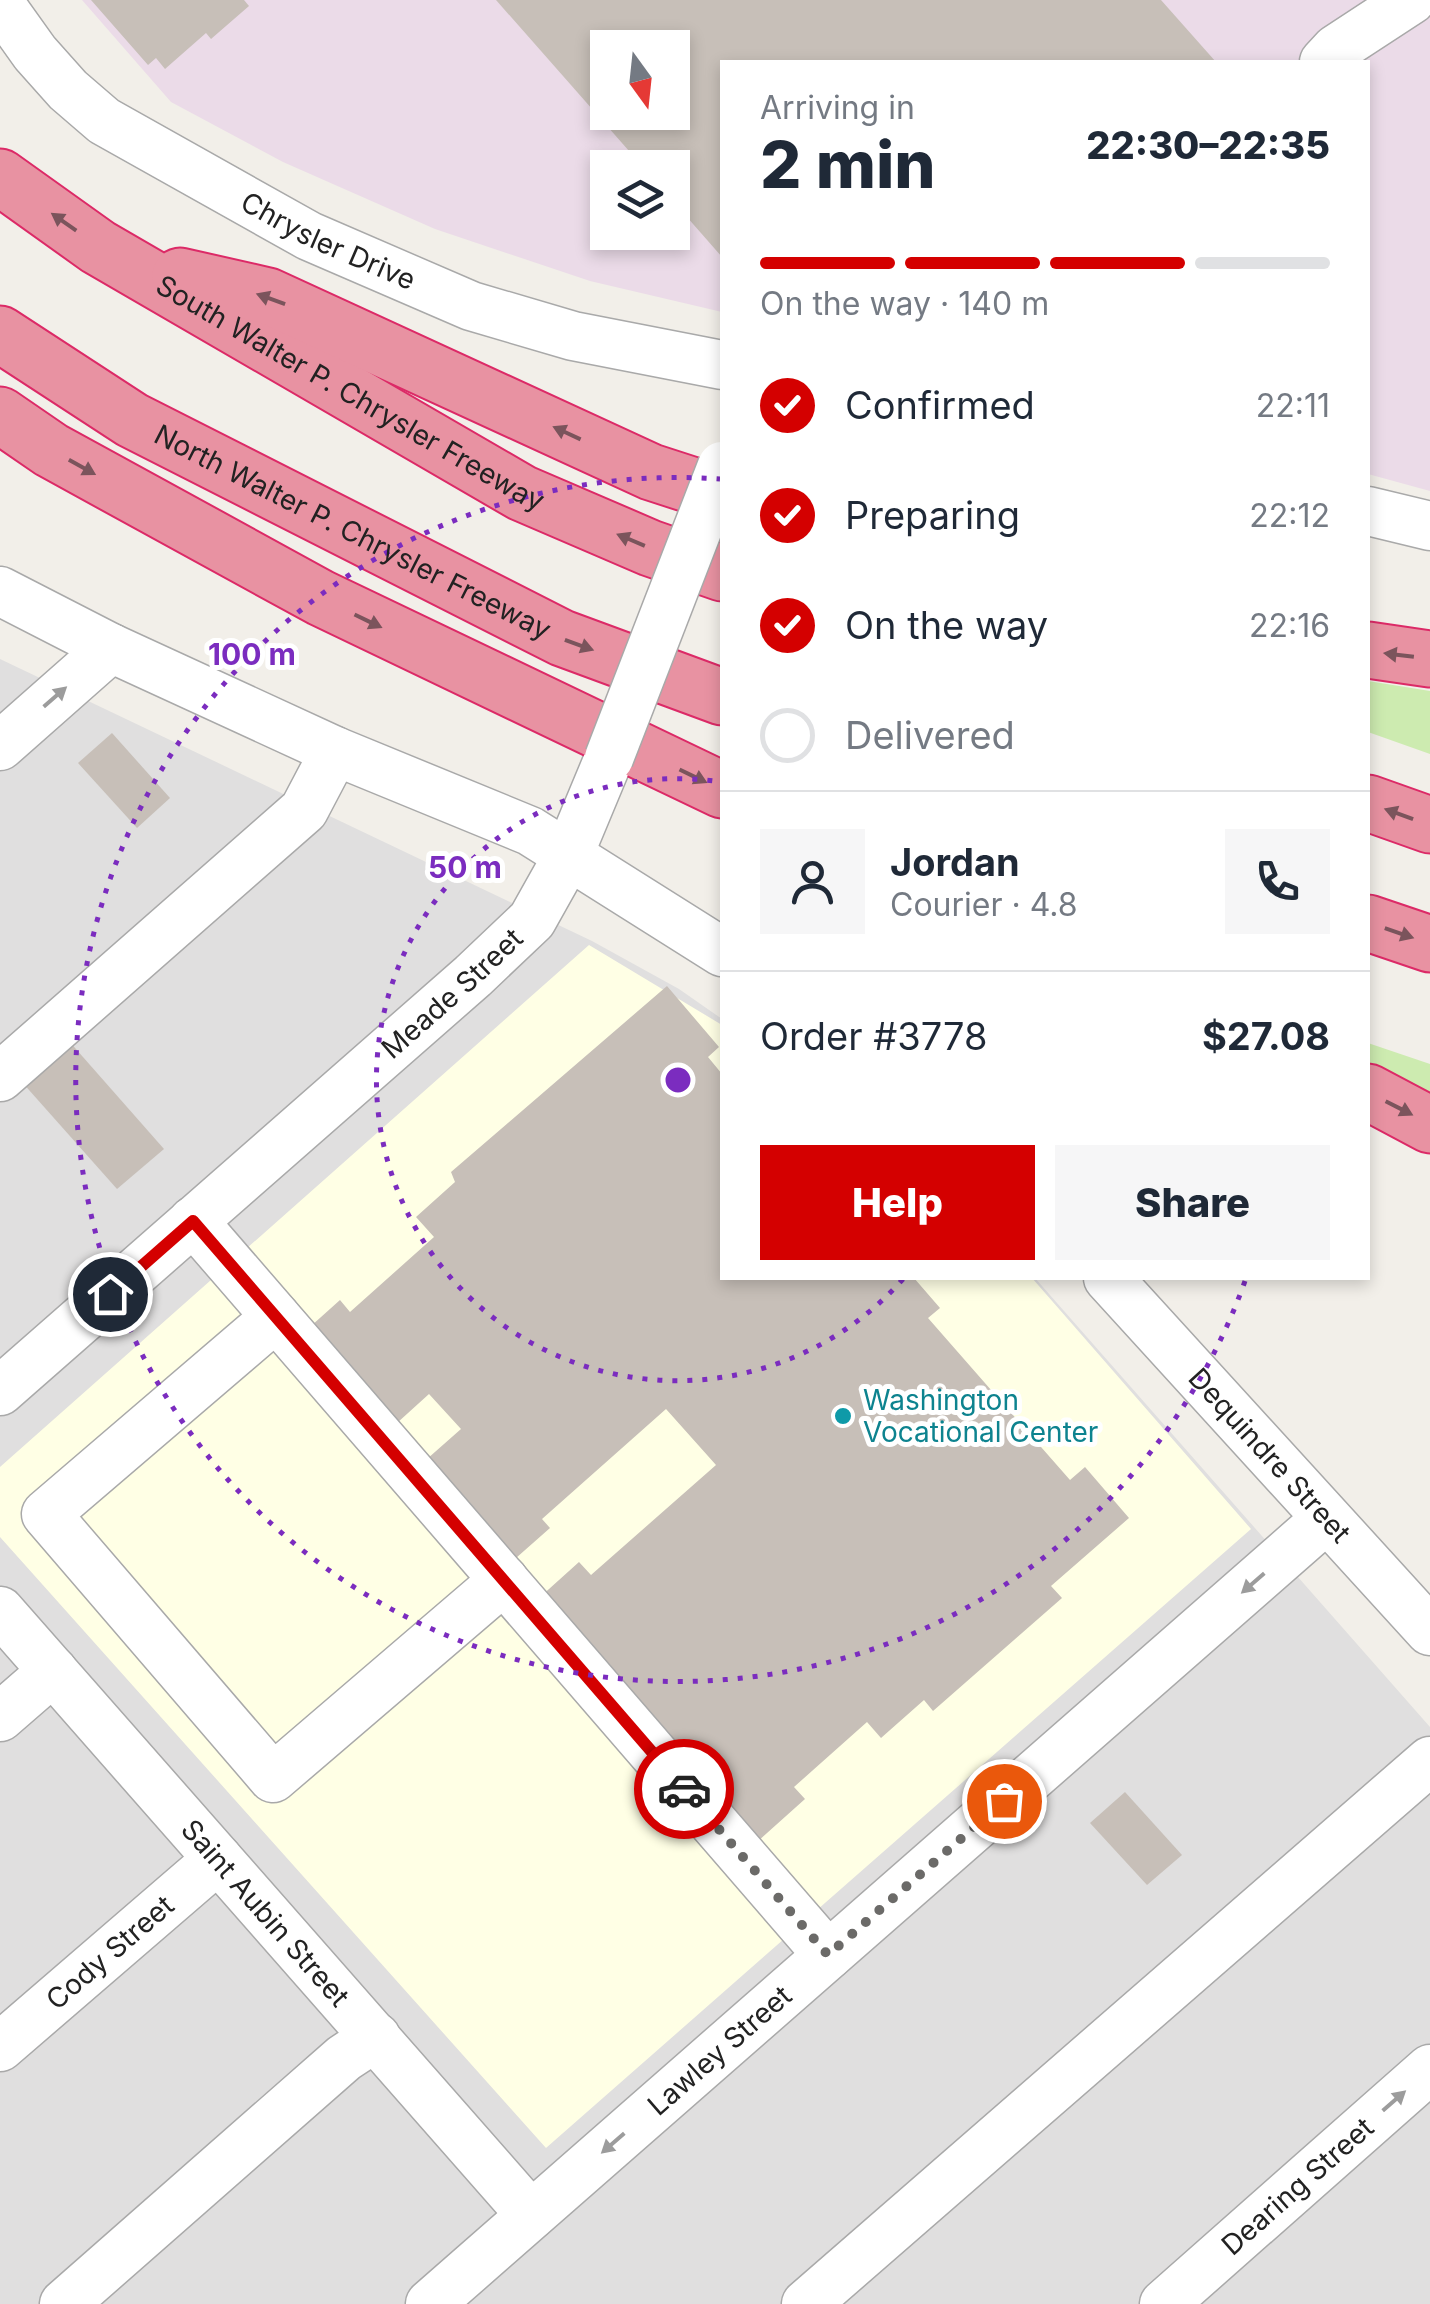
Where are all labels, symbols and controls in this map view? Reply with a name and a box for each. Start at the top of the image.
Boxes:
north arrow [590,30,690,130]
map controls [590,30,690,250]
text: Arriving in [760,88,915,127]
text: 22:30–22:35 [1086,122,1330,168]
text: 2 min [760,125,936,204]
button: layers [590,150,690,250]
street label: Chrysler Drive [235,184,421,297]
one-way arrow [51,213,77,233]
street label: South Walter P. Chrysler Freeway [150,268,550,518]
text: On the way · 140 m [760,284,1049,323]
one-way arrow [256,291,286,306]
icon: check [760,378,815,433]
text: Confirmed [845,382,1035,428]
text: 22:11 [1256,386,1330,425]
street label: North Walter P. Chrysler Freeway [149,417,557,647]
one-way arrow [552,425,582,441]
one-way arrow [68,458,96,476]
icon: check [760,488,815,543]
text: Preparing [845,492,1020,538]
text: 22:12 [1249,496,1330,535]
one-way arrow [616,532,646,548]
icon: check [760,598,815,653]
text: On the way [845,602,1048,648]
text: 22:16 [1249,606,1330,645]
one-way arrow [354,612,383,629]
text: 100 m [208,636,296,672]
one-way arrow [564,638,594,653]
one-way arrow [1382,646,1414,662]
one-way arrow [43,686,67,709]
text: Delivered [845,712,1015,758]
one-way arrow [679,767,708,784]
one-way arrow [1383,806,1413,821]
button: person [760,829,865,934]
button: phone [1225,829,1330,934]
text: Jordan [890,839,1020,885]
text: 50 m [428,849,502,885]
text: Courier · 4.8 [890,885,1078,924]
street label: Meade Street [374,921,530,1065]
one-way arrow [1384,927,1414,942]
text: Order #3778 [760,1013,987,1059]
text: $27.08 [1202,1013,1330,1059]
centre of rings [660,1062,696,1098]
one-way arrow [1385,1099,1414,1116]
button: Help [760,1145,1035,1260]
button: Share [1055,1145,1330,1260]
pin [68,1252,153,1337]
icon: home [83,1267,138,1322]
street label: Dequindre Street [1182,1361,1358,1550]
place label: Washington Vocational Center [863,1383,1098,1449]
marker: Washington Vocational Center [832,1405,854,1427]
one-way arrow [1241,1572,1266,1594]
courier [634,1739,734,1839]
pin [962,1759,1047,1844]
icon: car [657,1762,712,1817]
icon: bag [977,1774,1032,1829]
street label: Saint Aubin Street [174,1813,357,2013]
street label: Cody Street [39,1888,180,2017]
street label: Lawley Street [641,1978,798,2122]
one-way arrow [1381,2090,1406,2112]
street label: Dearing Street [1215,2110,1380,2262]
one-way arrow [601,2131,625,2154]

